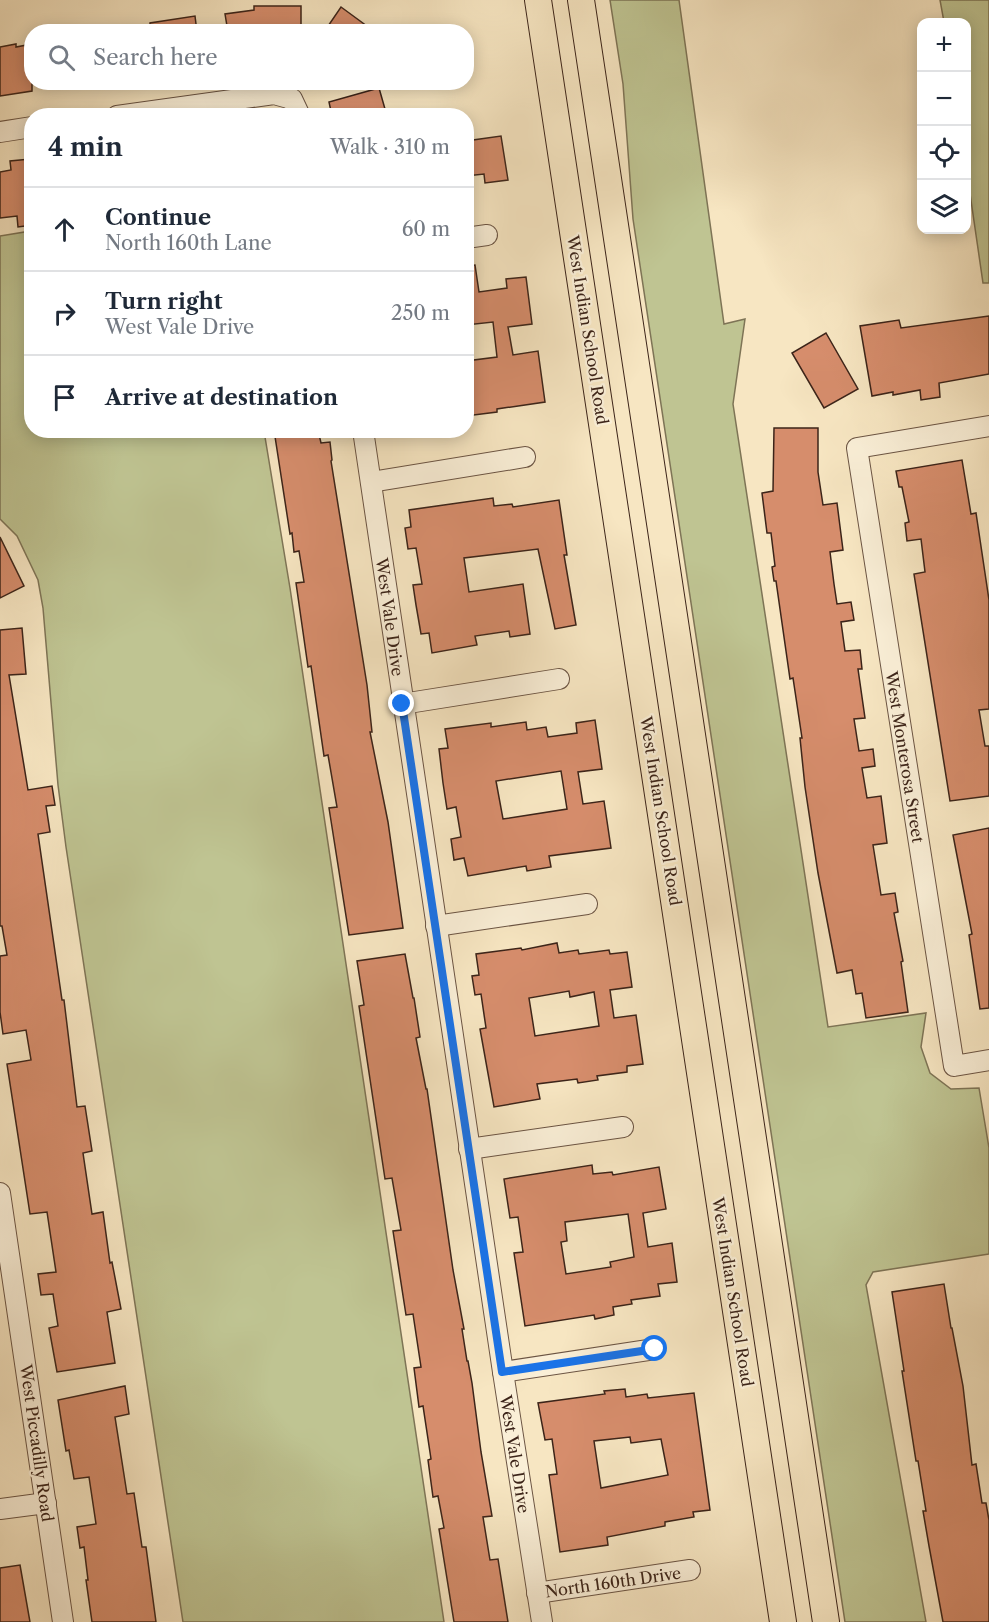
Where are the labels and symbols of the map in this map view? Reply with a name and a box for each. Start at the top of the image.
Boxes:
street label: West Indian School Road [563,233,613,426]
street label: West Vale Drive [372,556,408,678]
street label: West Monterosa Street [881,669,928,844]
route end [388,690,414,716]
street label: West Indian School Road [636,714,686,907]
street label: West Indian School Road [708,1195,758,1388]
route start [641,1335,667,1361]
street label: West Piccadilly Road [16,1362,58,1523]
street label: West Vale Drive [496,1392,534,1515]
street label: North 160th Drive [544,1563,682,1601]

